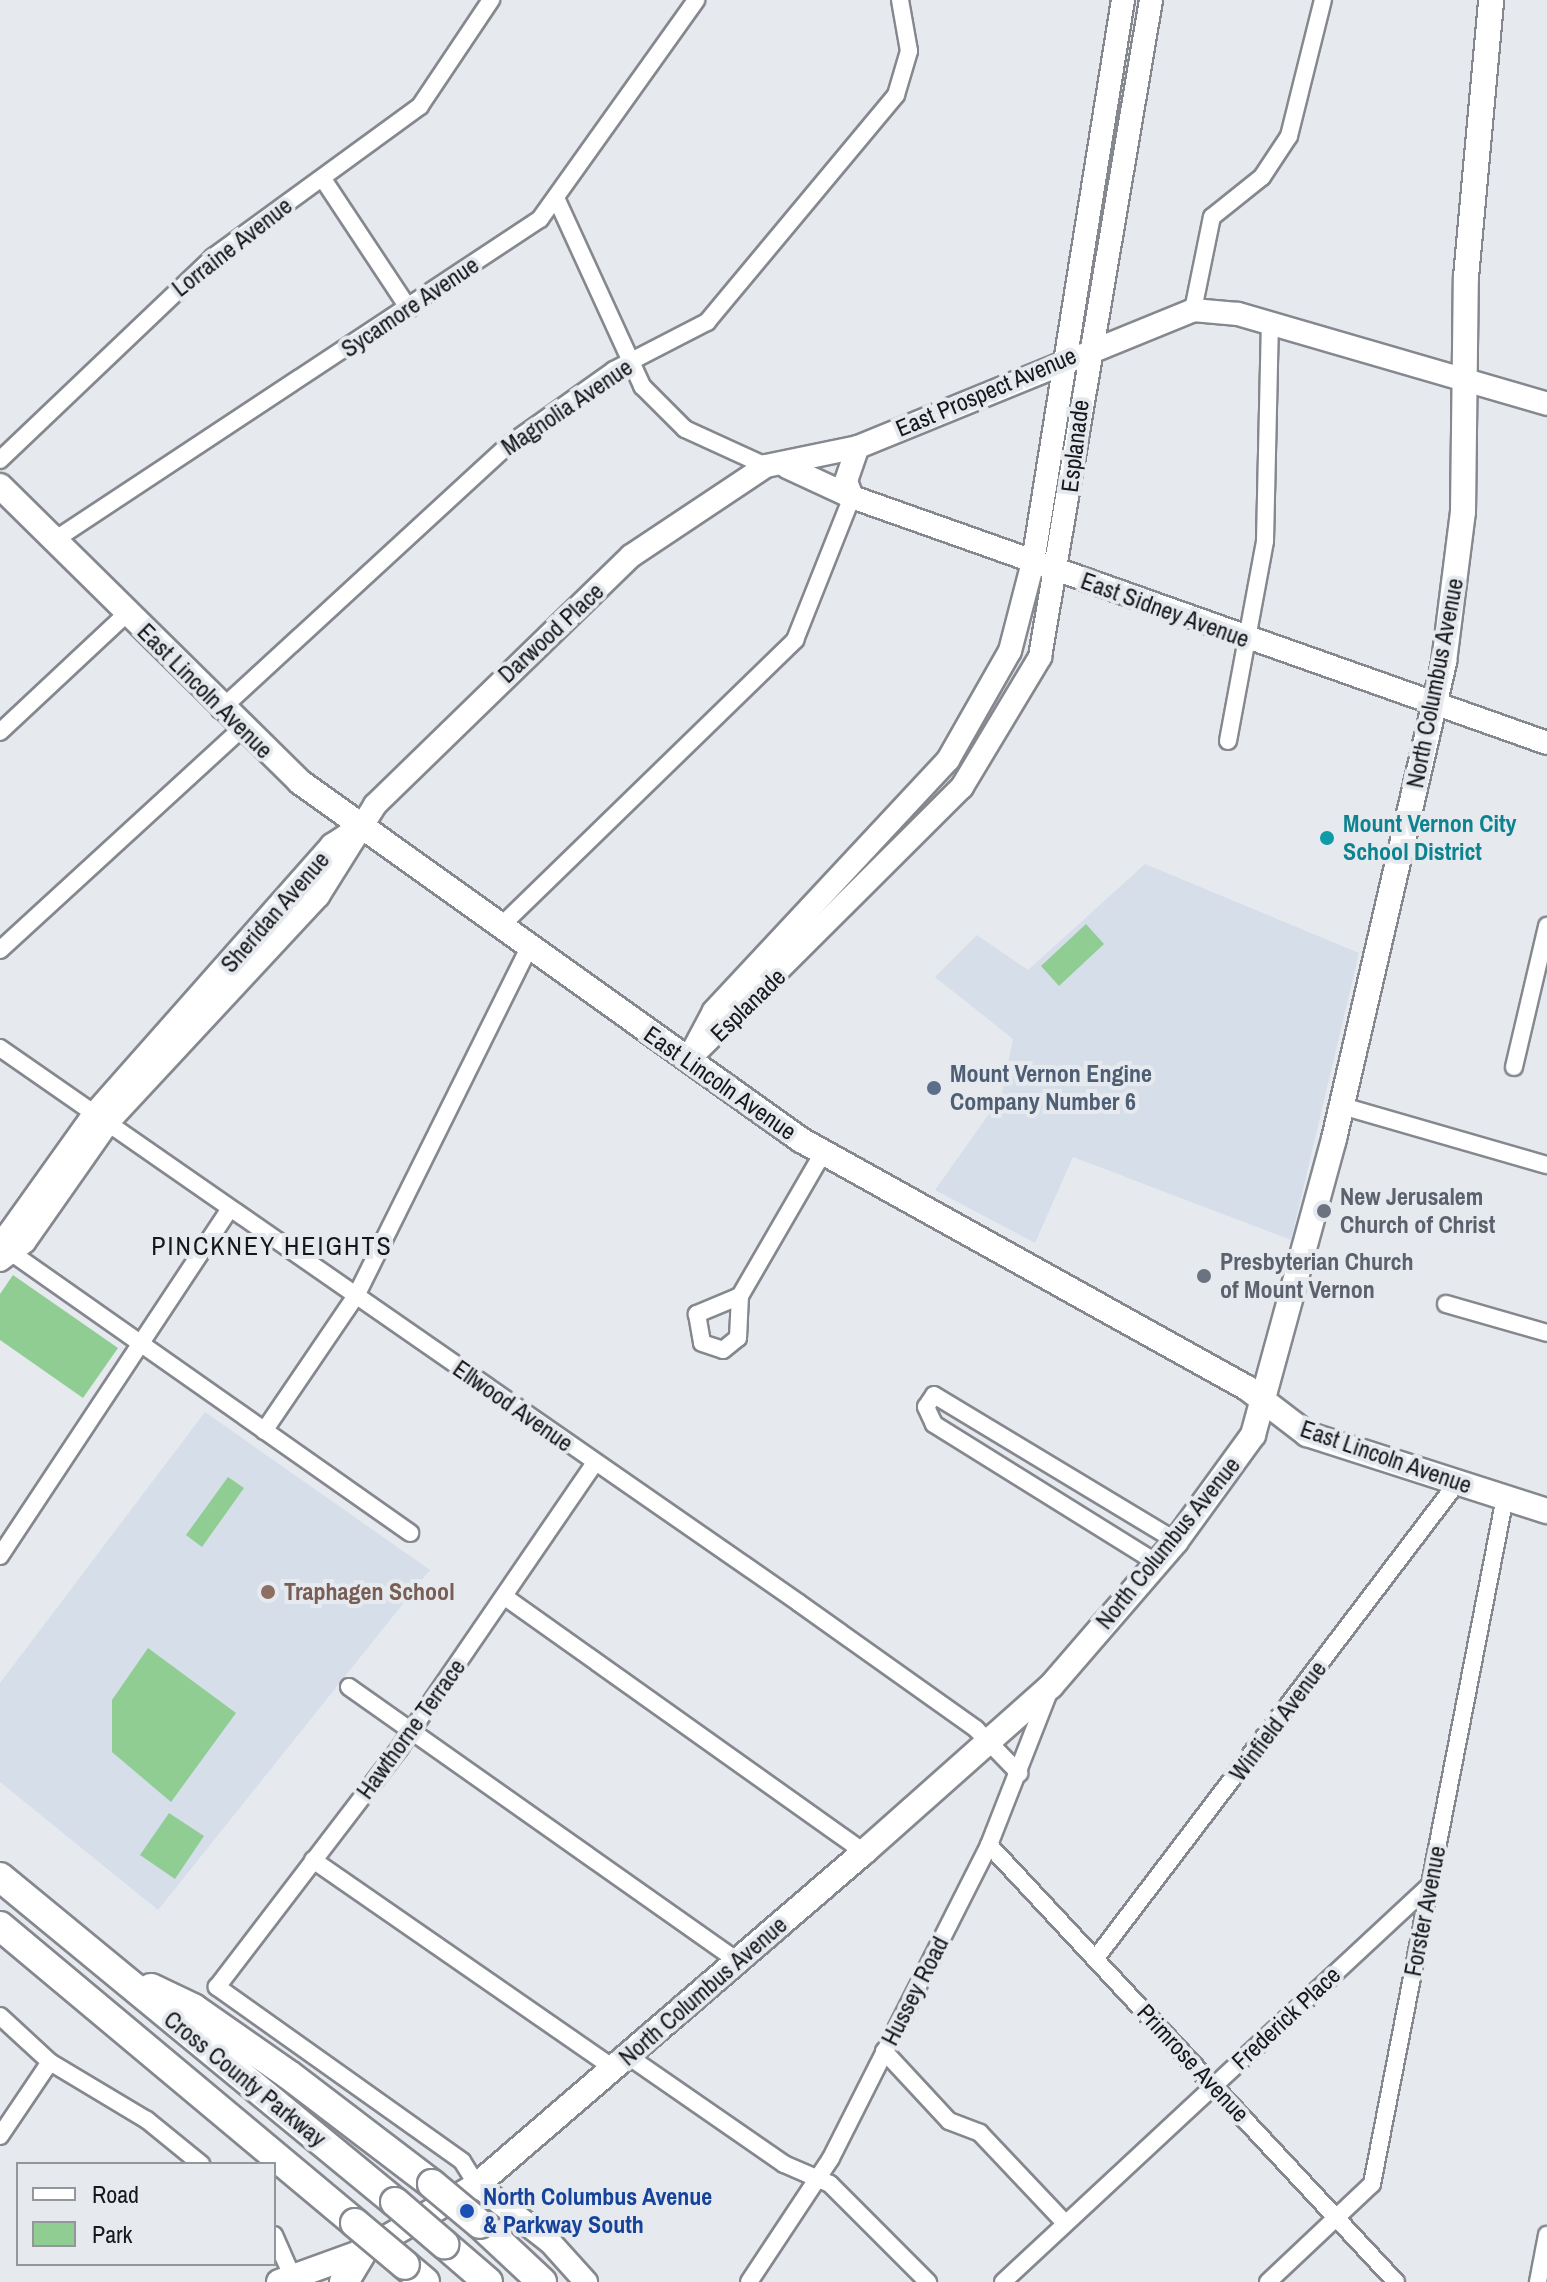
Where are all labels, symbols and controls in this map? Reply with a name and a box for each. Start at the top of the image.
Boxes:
street label: Lorraine Avenue [166,191,298,303]
street label: Sycamore Avenue [335,250,485,364]
street label: East Prospect Avenue [891,341,1081,443]
street label: Magnolia Avenue [496,352,638,462]
street label: Esplanade [1055,398,1095,494]
street label: East Sidney Avenue [1076,566,1254,654]
street label: North Columbus Avenue [1400,575,1470,791]
street label: Darwood Place [492,577,610,689]
street label: East Lincoln Avenue [131,617,279,765]
place label: Mount Vernon City School District [1343,810,1516,866]
marker: Mount Vernon City School District [1318,829,1336,847]
street label: Sheridan Avenue [214,845,336,979]
street label: Esplanade [705,962,791,1048]
street label: East Lincoln Avenue [638,1020,802,1146]
place label: Mount Vernon Engine Company Number 6 [950,1060,1152,1116]
marker: Mount Vernon Engine Company Number 6 [925,1079,943,1097]
place label: New Jerusalem Church of Christ [1340,1183,1495,1239]
marker: New Jerusalem Church of Christ [1315,1202,1333,1220]
district label: PINCKNEY HEIGHTS [151,1230,393,1262]
place label: Presbyterian Church of Mount Vernon [1220,1248,1414,1304]
marker: Presbyterian Church of Mount Vernon [1195,1267,1213,1285]
street label: Ellwood Avenue [447,1354,579,1458]
street label: East Lincoln Avenue [1296,1414,1476,1500]
street label: North Columbus Avenue [1089,1451,1247,1635]
place label: Traphagen School [284,1578,455,1606]
marker: Traphagen School [259,1583,277,1601]
street label: Hawthorne Terrace [350,1653,472,1805]
street label: Winfield Avenue [1223,1655,1333,1787]
street label: Forster Avenue [1398,1843,1452,1979]
street label: North Columbus Avenue [613,1910,793,2072]
street label: Hussey Road [875,1932,955,2050]
street label: Frederick Place [1226,1960,1346,2076]
street label: Primrose Avenue [1131,1998,1255,2128]
street label: Cross County Parkway [158,2005,332,2153]
legend [16,2162,276,2266]
text: Road [92,2178,139,2210]
place label: North Columbus Avenue & Parkway South [483,2183,713,2239]
marker: North Columbus Avenue & Parkway South [458,2202,476,2220]
text: Park [92,2218,132,2250]

